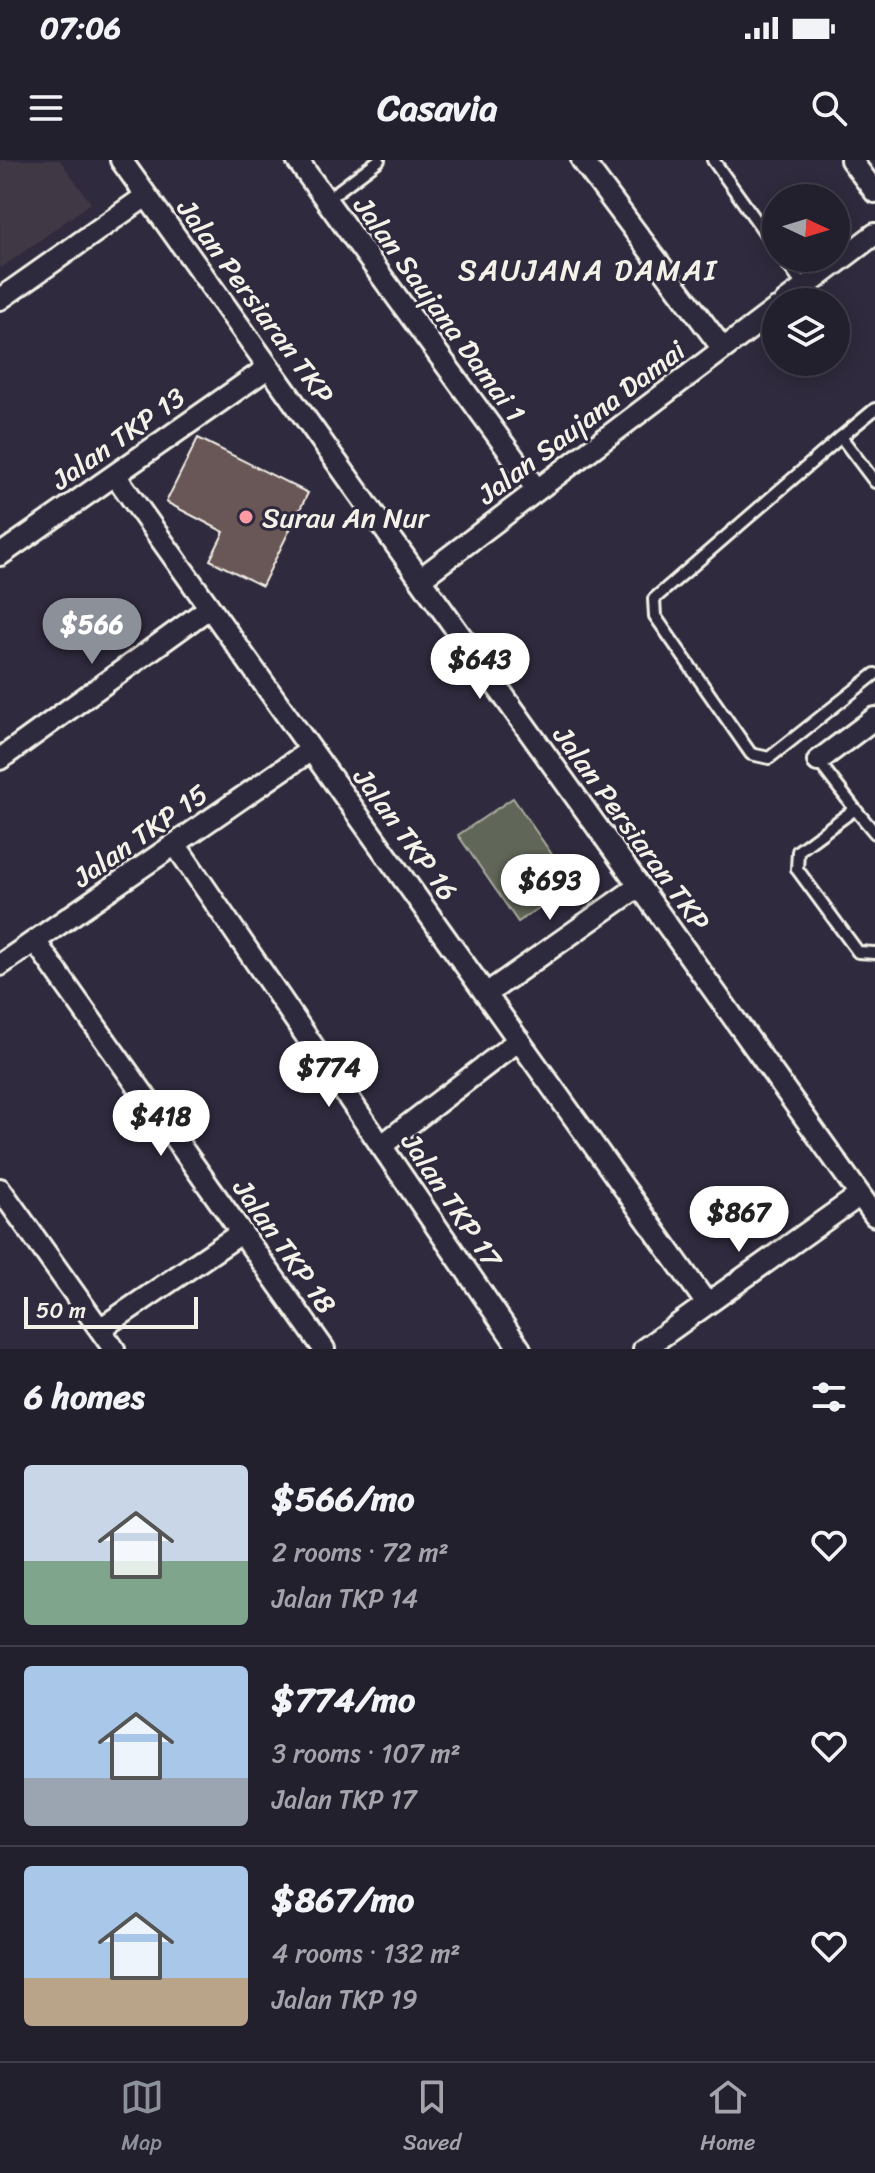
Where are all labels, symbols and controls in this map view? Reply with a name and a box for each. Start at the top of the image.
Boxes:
text: 07:06 [40,1,121,55]
text: Casavia [378,76,497,140]
icon: menu [24,86,68,130]
icon: search [807,86,851,130]
north arrow [762,184,850,272]
map controls [762,184,850,376]
street label: Jalan Saujana Damai 1 [340,185,539,433]
street label: Jalan Persiaran TKP [163,187,347,415]
district label: SAUJANA DAMAI [458,243,718,297]
button: layers [762,288,850,376]
street label: Jalan Saujana Damai [466,327,697,518]
street label: Jalan TKP 13 [40,374,196,504]
place label: Surau An Nur [262,493,431,542]
marker: Surau An Nur [237,508,255,526]
pin: $566 [45,598,139,666]
text: $566 [61,601,123,647]
pin: $643 [433,633,527,701]
text: $643 [449,636,511,682]
street label: Jalan Persiaran TKP [539,714,723,942]
street label: Jalan TKP 16 [339,756,471,912]
street label: Jalan TKP 15 [61,770,219,901]
pin: $693 [503,854,597,922]
text: $693 [519,857,581,903]
pin: $774 [282,1041,376,1109]
text: $774 [297,1044,361,1090]
pin: $418 [114,1090,208,1158]
text: $418 [131,1093,191,1139]
street label: Jalan TKP 17 [387,1121,517,1280]
street label: Jalan TKP 18 [219,1167,350,1325]
pin: $867 [692,1186,786,1254]
text: $867 [708,1189,770,1235]
text: 50 m [36,1291,86,1330]
scale bar [24,1293,198,1329]
text: 6 homes [24,1367,145,1427]
icon: filters [807,1375,851,1419]
text: $566/mo [272,1469,415,1529]
icon: home [88,1497,184,1593]
icon: heart [807,1523,851,1567]
text: 2 rooms · 72 m² [272,1529,449,1575]
text: Jalan TKP 14 [272,1575,418,1621]
text: $774/mo [272,1670,415,1730]
icon: home [88,1698,184,1794]
icon: heart [807,1724,851,1768]
text: 3 rooms · 107 m² [272,1730,461,1776]
text: Jalan TKP 17 [272,1776,416,1822]
text: $867/mo [272,1870,414,1930]
icon: home [88,1898,184,1994]
icon: heart [807,1924,851,1968]
text: 4 rooms · 132 m² [272,1930,461,1976]
text: Jalan TKP 19 [272,1976,418,2022]
tab: Map [120,2075,164,2162]
tab: Saved [403,2075,461,2162]
tab: Home [700,2075,755,2162]

